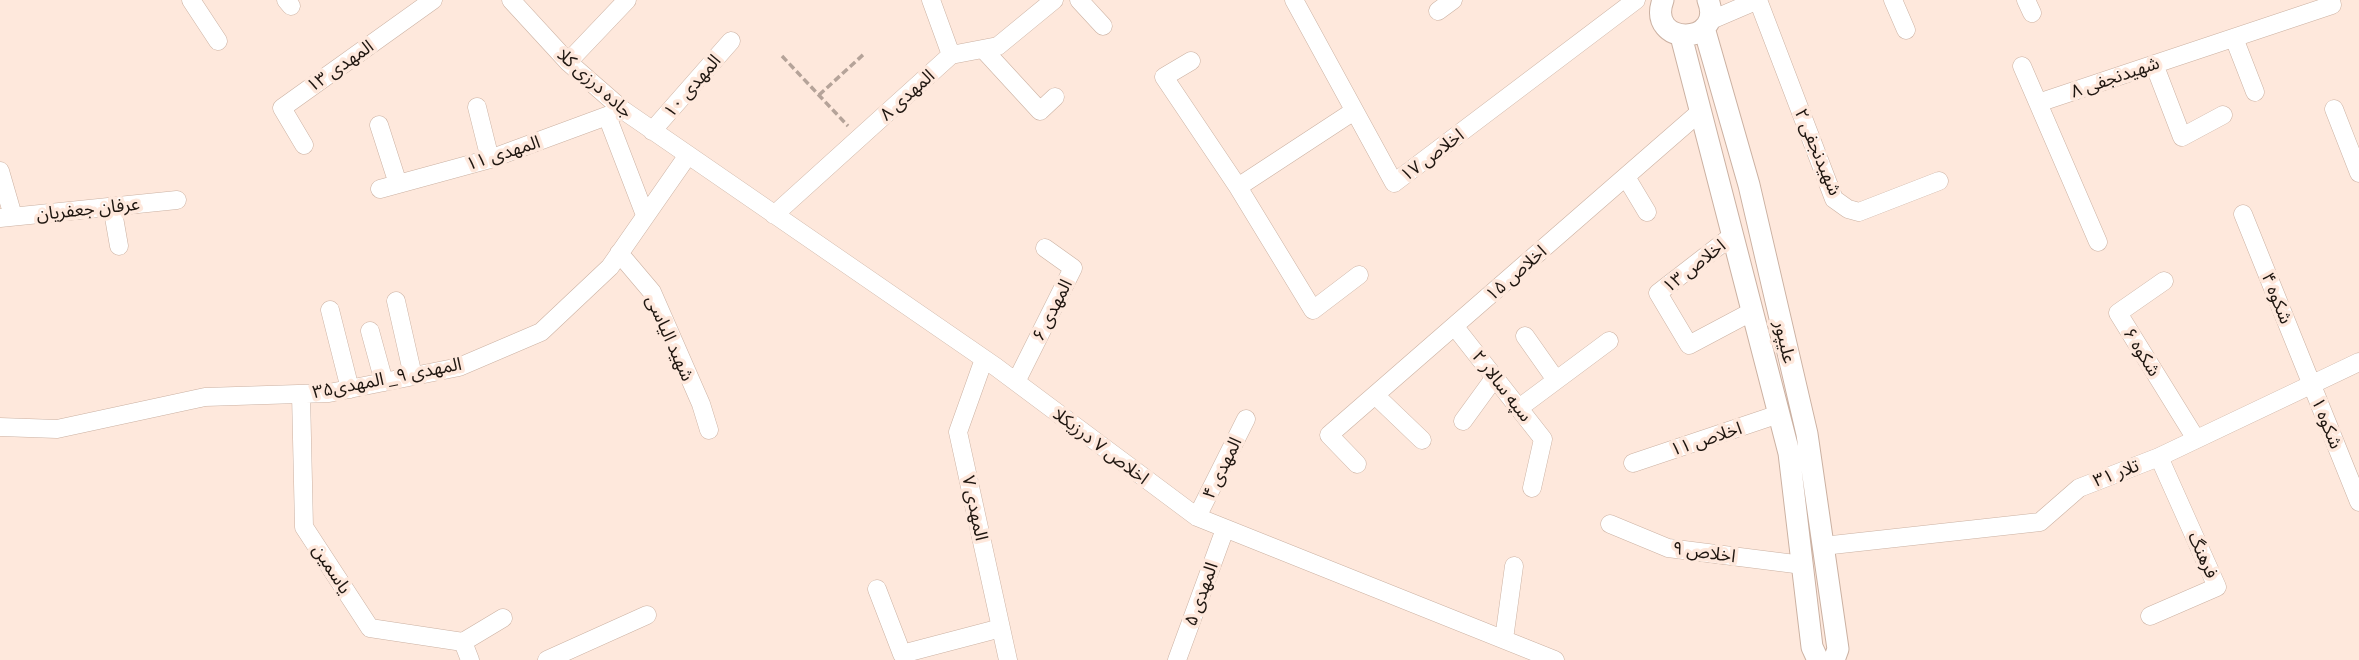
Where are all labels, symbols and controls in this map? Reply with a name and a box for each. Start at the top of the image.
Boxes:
street label: المهدی ۱۳ [302,35,378,97]
street label: جاده درزی کلا [553,44,637,122]
street label: المهدی ۱۰ [659,50,725,122]
street label: شهیدنجفی ۸ [2068,52,2162,102]
street label: المهدی ۸ [875,65,939,125]
street label: شهیدنجفی ۲ [1790,105,1846,199]
street label: اخلاص ۱۷ [1396,124,1468,186]
street label: المهدی ۱۱ [463,131,543,175]
street label: عرفان جعفریان [35,193,141,225]
street label: اخلاص ۱۳ [1658,235,1730,297]
street label: اخلاص ۱۵ [1481,241,1551,305]
street label: شکوه ۴ [2257,269,2297,327]
street label: المهدی ۶ [1027,276,1077,344]
street label: شهید الیاسی [641,292,699,384]
street label: علیپور [1770,319,1800,365]
street label: شکوه ۶ [2119,324,2165,380]
street label: سپه سالار ۲ [1467,346,1537,426]
street label: المهدی ۹_ المهدی۳۵ [311,353,463,403]
street label: شکوه ۱ [2307,394,2347,452]
street label: اخلاص ۷ درزیکلا [1049,403,1153,489]
street label: اخلاص ۱۱ [1668,417,1744,461]
street label: المهدی ۴ [1198,434,1246,502]
street label: تلار ۳۱ [2090,454,2142,492]
street label: المهدی ۷ [958,473,992,543]
street label: فرهنگ [2183,528,2223,582]
street label: اخلاص ۹ [1671,537,1737,567]
street label: یاسمین [308,540,356,598]
street label: المهدی ۵ [1180,559,1222,629]

